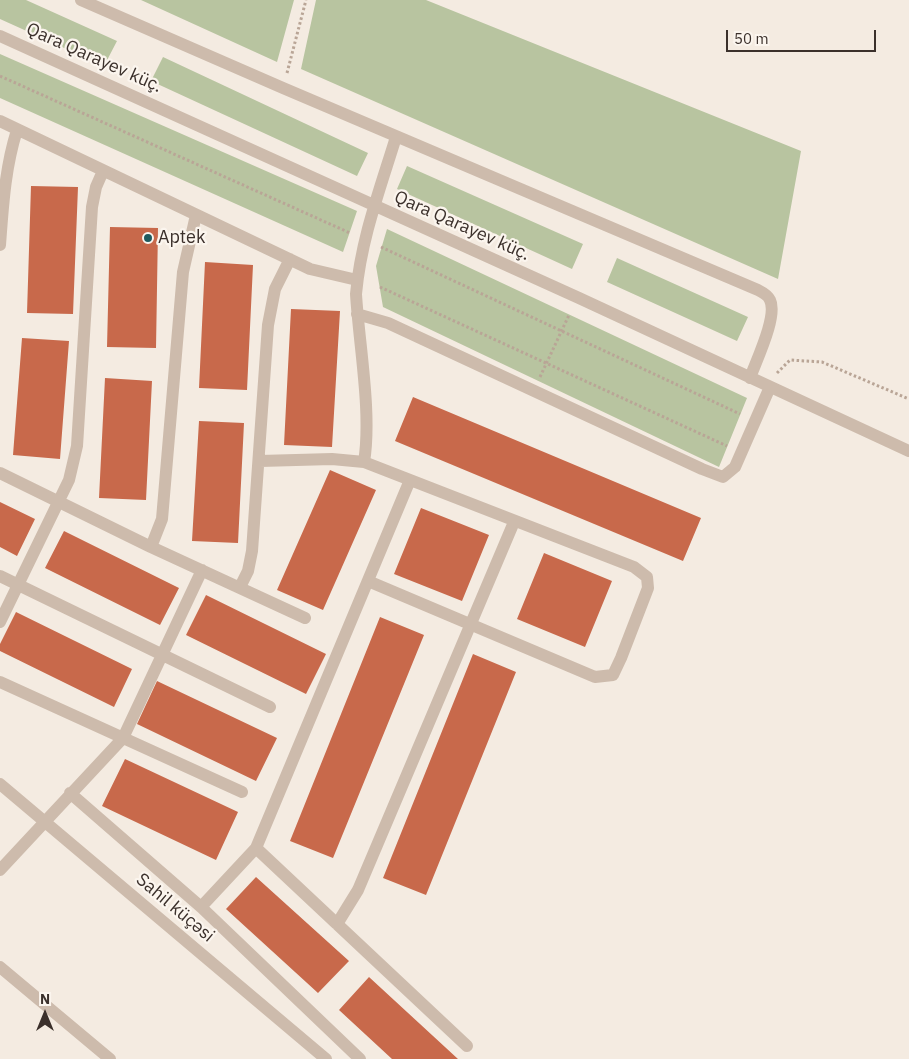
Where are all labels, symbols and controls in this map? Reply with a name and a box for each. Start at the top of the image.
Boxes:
street label: Qara Qarayev küç. [23,18,165,98]
scale bar [729,20,879,52]
text: 50 m [734,29,769,48]
street label: Qara Qarayev küç. [391,186,533,266]
place label: Aptek [158,227,205,249]
marker: Aptek [142,232,154,244]
street label: Sahil küçəsi [131,869,219,947]
north arrow [20,989,70,1039]
text: N [40,990,50,1008]

